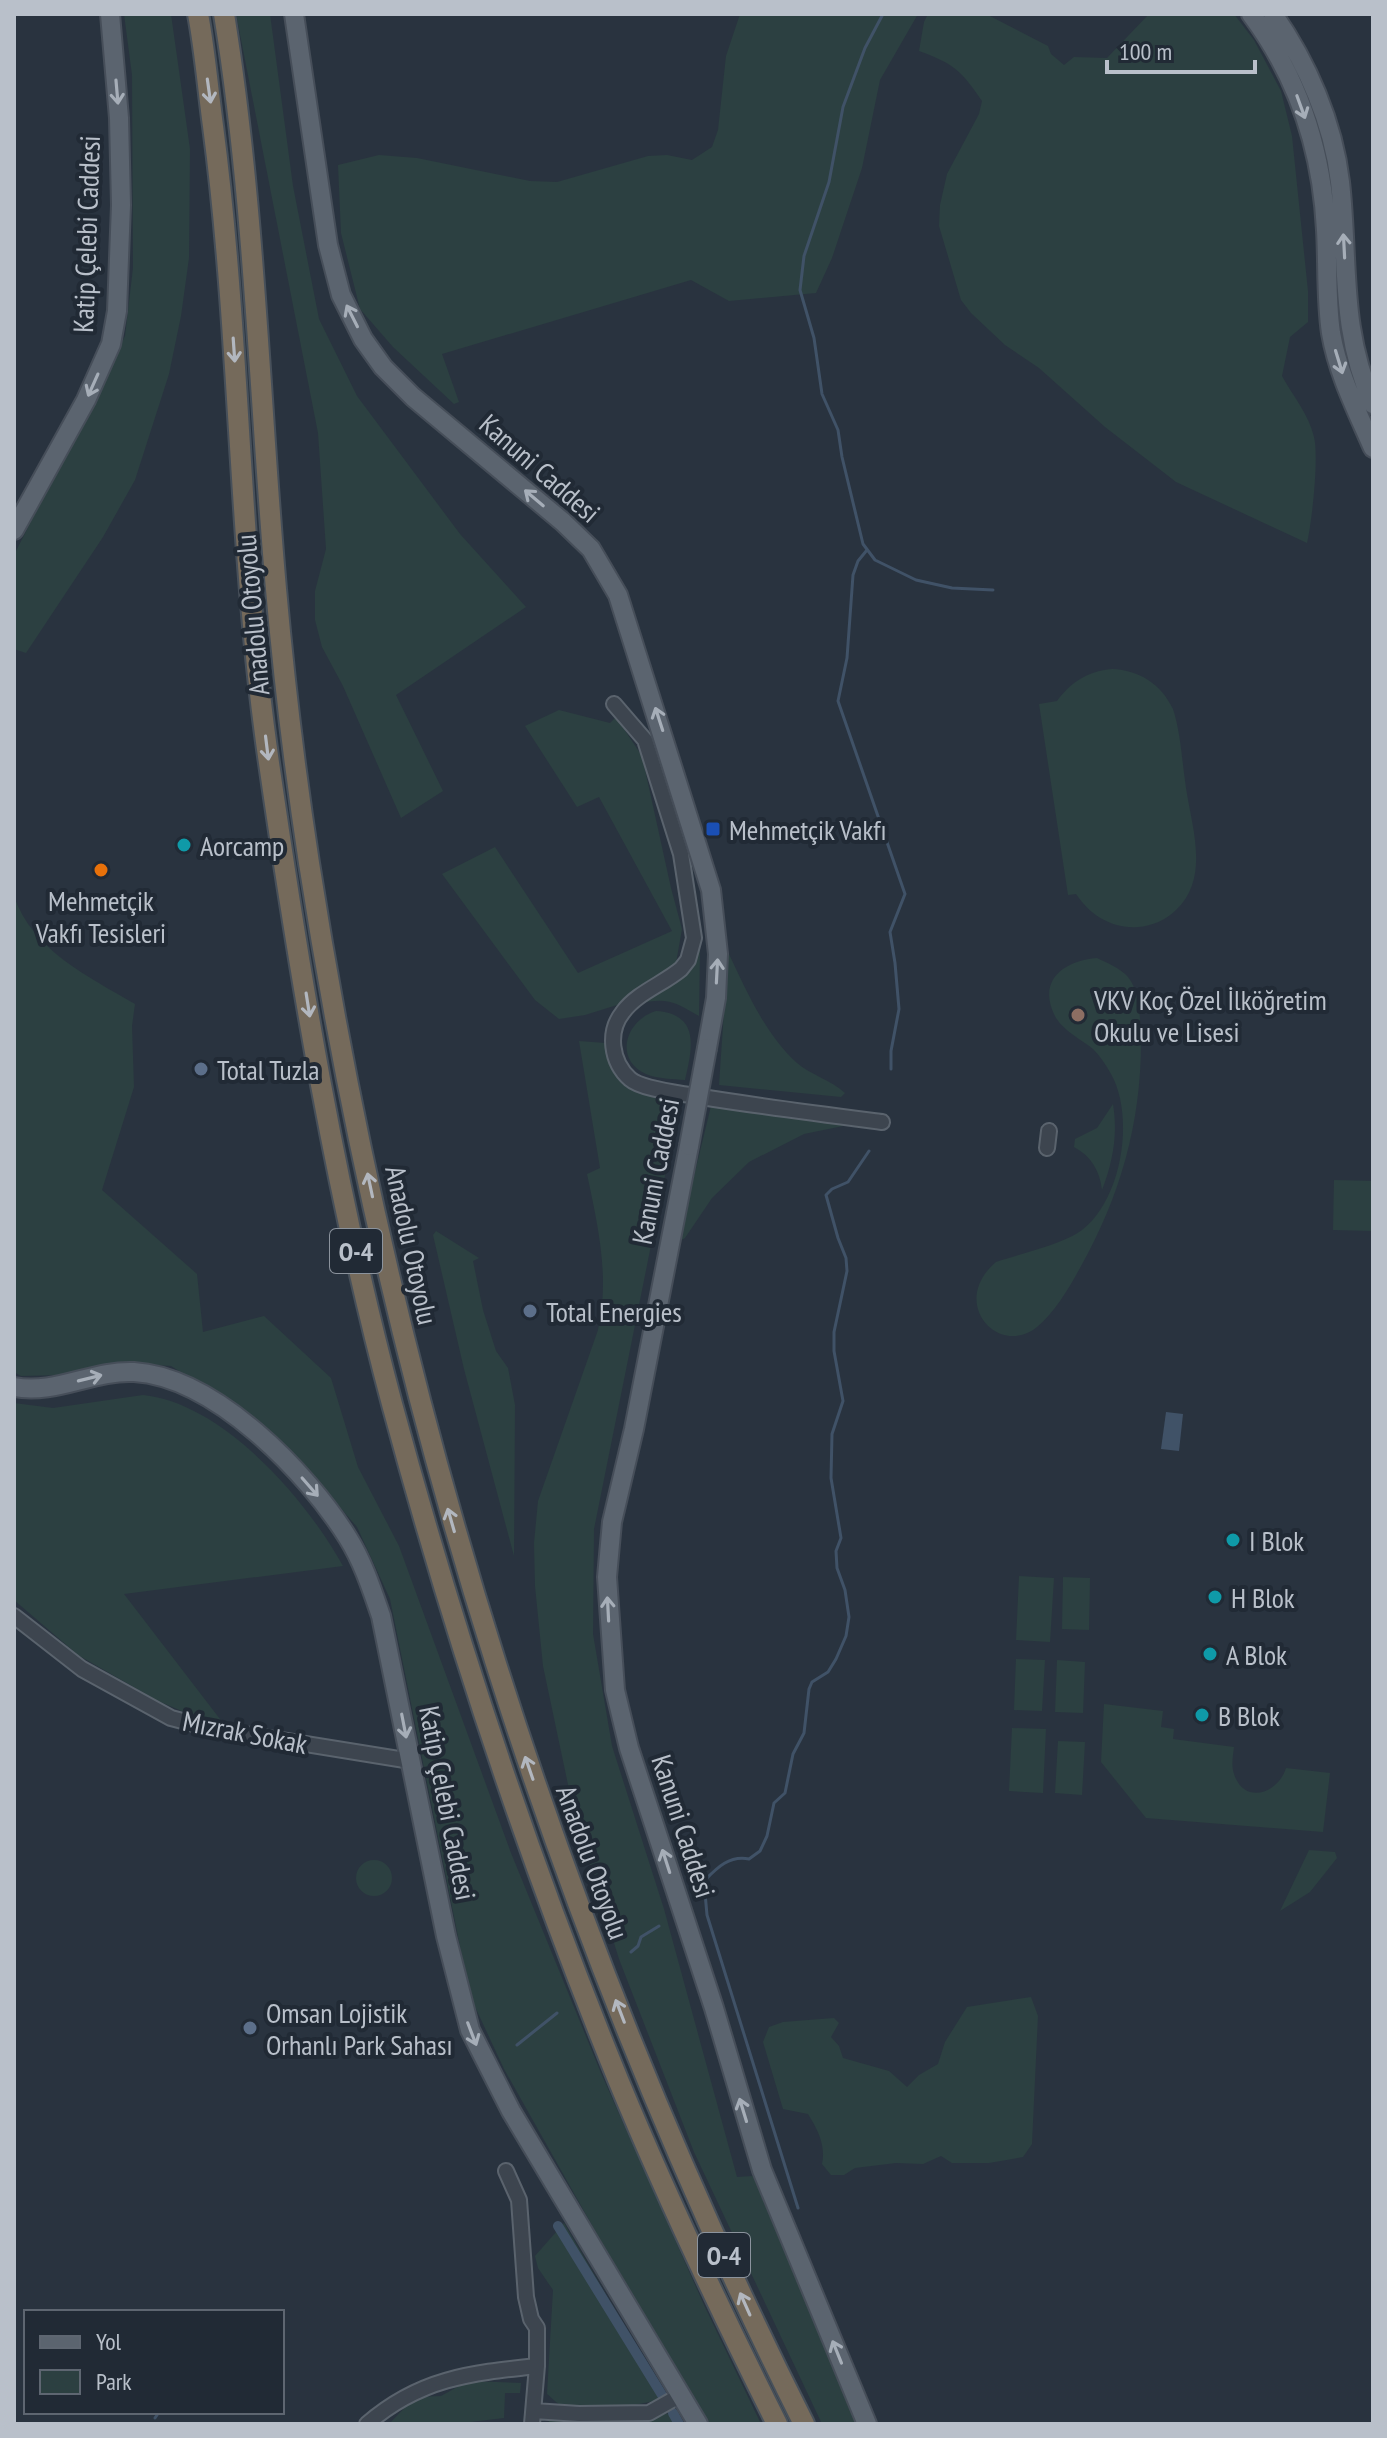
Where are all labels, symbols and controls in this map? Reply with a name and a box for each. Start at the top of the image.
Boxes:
scale bar [1107,24,1255,74]
text: 100 m [1119,36,1172,67]
one-way arrow [109,78,124,105]
one-way arrow [202,78,217,103]
one-way arrow [1295,94,1310,119]
street label: Katip Çelebi Caddesi [64,135,108,333]
one-way arrow [1336,233,1351,260]
one-way arrow [343,305,359,329]
one-way arrow [227,336,242,363]
one-way arrow [1332,349,1347,375]
one-way arrow [84,372,99,396]
street label: Kanuni Caddesi [472,405,608,531]
one-way arrow [525,489,545,507]
street label: Anadolu Otoyolu [227,533,277,697]
one-way arrow [650,707,665,732]
one-way arrow [260,734,275,761]
place label: Mehmetçik Vakfı [729,811,887,848]
marker: Mehmetçik Vakfı [704,820,722,838]
place label: Aorcamp [200,827,284,864]
marker: Aorcamp [175,836,193,854]
marker: Mehmetçik Vakfı Tesisleri [92,861,110,879]
place label: Mehmetçik Vakfı Tesisleri [35,882,166,951]
one-way arrow [710,958,725,985]
place label: VKV Koç Özel İlköğretim Okulu ve Lisesi [1093,981,1327,1050]
one-way arrow [301,992,316,1017]
marker: VKV Koç Özel İlköğretim Okulu ve Lisesi [1069,1006,1087,1024]
place label: Total Tuzla [217,1051,319,1088]
marker: Total Tuzla [192,1060,210,1078]
street label: Kanuni Caddesi [623,1095,687,1247]
street label: Anadolu Otoyolu [377,1162,447,1328]
one-way arrow [362,1173,377,1199]
road number: O-4 [330,1229,382,1273]
place label: Total Energies [546,1293,682,1330]
marker: Total Energies [521,1302,539,1320]
one-way arrow [77,1369,103,1384]
one-way arrow [301,1477,319,1497]
one-way arrow [443,1507,458,1533]
place label: I Blok [1249,1522,1304,1559]
marker: I Blok [1224,1531,1242,1549]
place label: H Blok [1231,1579,1295,1616]
marker: H Blok [1206,1588,1224,1606]
one-way arrow [601,1596,616,1623]
place label: A Blok [1226,1636,1287,1673]
marker: A Blok [1201,1645,1219,1663]
place label: B Blok [1218,1697,1280,1734]
street label: Mızrak Sokak [180,1702,310,1762]
street label: Katip Çelebi Caddesi [411,1703,485,1903]
marker: B Blok [1193,1706,1211,1724]
one-way arrow [397,1712,412,1738]
street label: Kanuni Caddesi [644,1750,724,1902]
one-way arrow [521,1756,535,1780]
street label: Anadolu Otoyolu [548,1780,638,1944]
one-way arrow [658,1849,673,1874]
place label: Omsan Lojistik Orhanlı Park Sahası [266,1994,453,2063]
one-way arrow [611,1999,626,2024]
marker: Omsan Lojistik Orhanlı Park Sahası [241,2019,259,2037]
one-way arrow [466,2021,480,2046]
one-way arrow [735,2097,750,2123]
road number: O-4 [698,2233,750,2277]
one-way arrow [737,2292,752,2316]
legend [24,2310,284,2414]
text: Yol [96,2326,122,2357]
one-way arrow [829,2340,843,2365]
text: Park [96,2366,132,2397]

